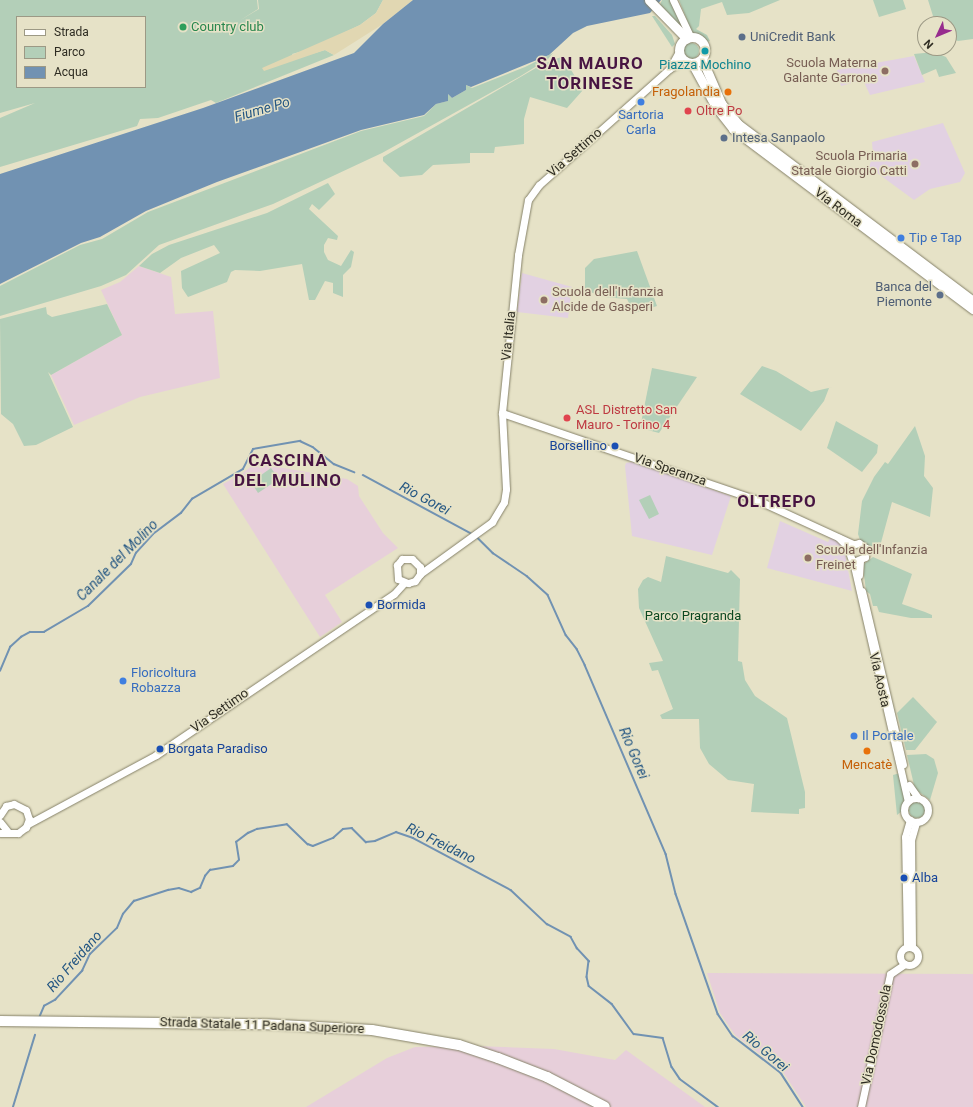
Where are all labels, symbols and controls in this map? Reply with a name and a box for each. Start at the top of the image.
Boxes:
legend [16,16,146,88]
north arrow [917,16,957,56]
place label: Country club [191,19,264,35]
marker: Country club [178,22,188,32]
text: Strada [54,25,89,39]
place label: UniCredit Bank [750,29,835,45]
marker: UniCredit Bank [737,32,747,42]
text: N [921,37,936,51]
text: Parco [54,45,85,59]
marker: Piazza Mochino [700,46,710,56]
district label: SAN MAURO TORINESE [536,54,644,94]
place label: Scuola Materna Galante Garrone [783,56,877,87]
place label: Piazza Mochino [659,57,751,73]
text: Acqua [54,65,88,79]
marker: Scuola Materna Galante Garrone [880,66,890,76]
place label: Fragolandia [652,84,720,100]
marker: Fragolandia [723,87,733,97]
water label: Fiume Po [232,93,292,125]
marker: Sartoria Carla [636,97,646,107]
place label: Oltre Po [696,103,742,119]
marker: Oltre Po [683,106,693,116]
place label: Sartoria Carla [618,108,664,139]
street label: Via Settimo [545,125,605,181]
place label: Intesa Sanpaolo [732,130,825,146]
marker: Intesa Sanpaolo [719,133,729,143]
place label: Scuola Primaria Statale Giorgio Catti [791,149,907,180]
marker: Scuola Primaria Statale Giorgio Catti [910,159,920,169]
street label: Via Roma [811,185,865,231]
place label: Tip e Tap [909,230,962,246]
marker: Tip e Tap [896,233,906,243]
place label: Banca del Piemonte [875,280,932,311]
place label: Scuola dell'Infanzia Alcide de Gasperi [552,285,664,316]
marker: Banca del Piemonte [935,290,945,300]
marker: Scuola dell'Infanzia Alcide de Gasperi [539,295,549,305]
street label: Via Italia [499,310,519,362]
place label: ASL Distretto San Mauro - Torino 4 [576,403,677,434]
marker: ASL Distretto San Mauro - Torino 4 [561,412,573,424]
place label: Borsellino [549,438,607,454]
marker: Borsellino [610,441,620,451]
street label: Via Speranza [632,450,708,490]
district label: CASCINA DEL MULINO [234,451,342,491]
water label: Rio Gorei [397,478,453,518]
district label: OLTREPO [737,492,817,512]
water label: Canale del Molino [73,516,161,604]
place label: Scuola dell'Infanzia Freinet [816,543,928,574]
marker: Scuola dell'Infanzia Freinet [803,553,813,563]
place label: Bormida [377,597,426,613]
marker: Bormida [364,600,374,610]
park label: Parco Pragranda [645,608,741,624]
street label: Via Aosta [865,651,893,709]
place label: Floricoltura Robazza [131,666,196,697]
marker: Floricoltura Robazza [118,676,128,686]
street label: Via Settimo [188,685,252,737]
water label: Rio Gorei [616,724,652,782]
place label: Il Portale [862,728,914,744]
marker: Il Portale [849,731,859,741]
place label: Borgata Paradiso [168,741,268,757]
marker: Borgata Paradiso [155,744,165,754]
marker: Mencatè [862,746,872,756]
place label: Mencatè [842,757,892,773]
water label: Rio Freidano [403,819,479,867]
place label: Alba [912,870,938,886]
marker: Alba [899,873,909,883]
water label: Rio Freidano [43,927,105,995]
street label: Via Domodossola [859,983,895,1087]
street label: Strada Statale 11 Padana Superiore [159,1015,365,1037]
water label: Rio Gorei [740,1027,792,1075]

